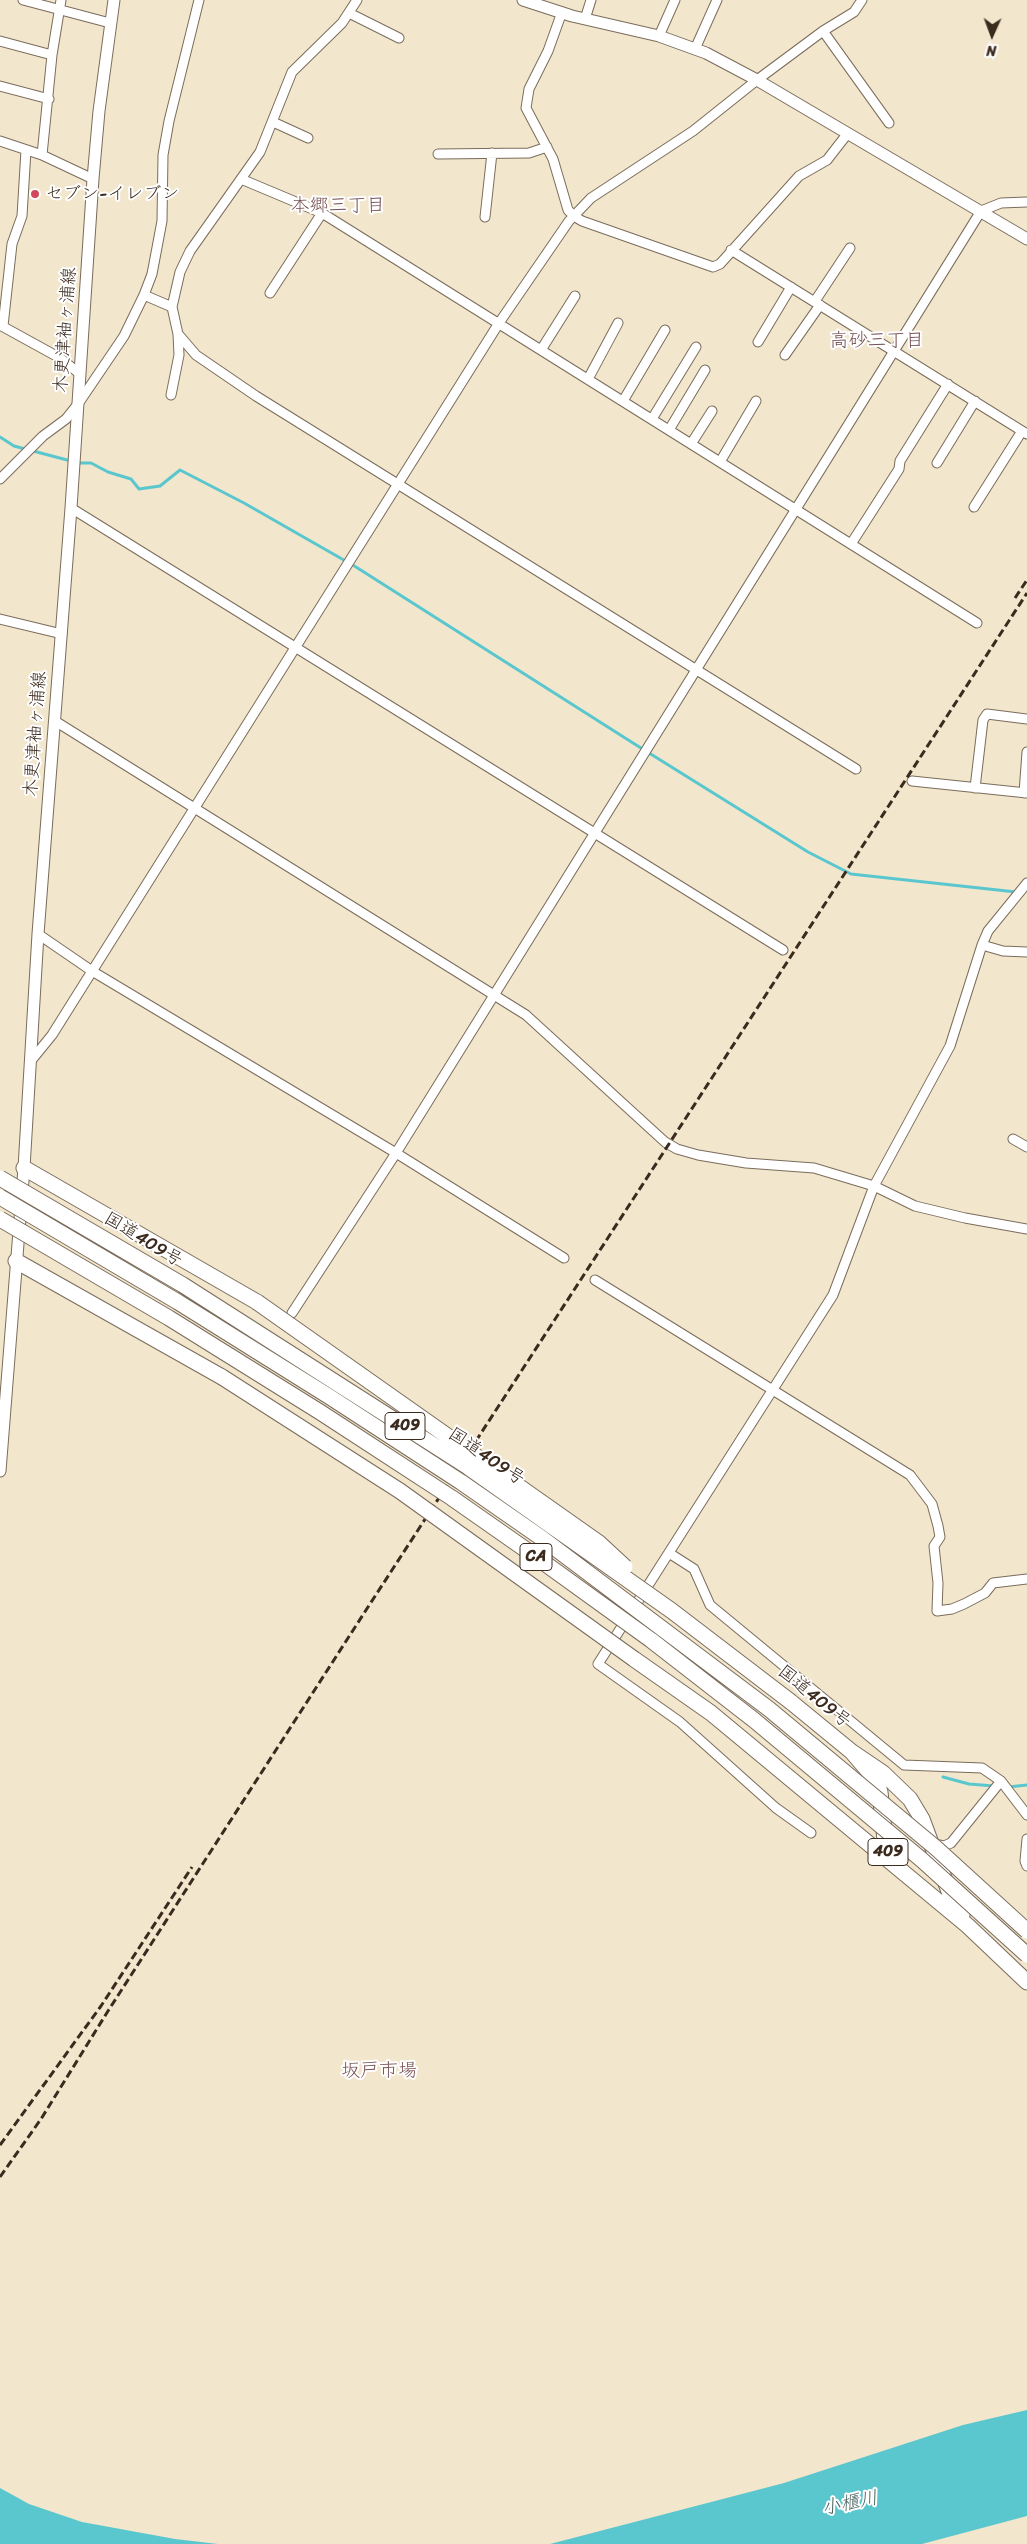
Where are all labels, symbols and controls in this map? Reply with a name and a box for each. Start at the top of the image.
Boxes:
north arrow [967,10,1017,60]
text: N [986,38,997,63]
place label: セブン-イレブン [45,183,179,205]
marker: セブン-イレブン [29,188,41,200]
district label: 本郷三丁目 [291,195,385,217]
street label: 木更津袖ヶ浦線 [51,266,81,394]
district label: 高砂三丁目 [830,330,924,352]
street label: 木更津袖ヶ浦線 [21,670,51,798]
street label: 国道409号 [100,1208,186,1272]
road number: 409 [385,1412,425,1440]
street label: 国道409号 [444,1424,528,1490]
road number: CA [520,1544,552,1570]
street label: 国道409号 [773,1661,855,1733]
road number: 409 [868,1838,908,1865]
district label: 坂戸市場 [341,2060,417,2082]
water label: 小櫃川 [820,2487,880,2521]

